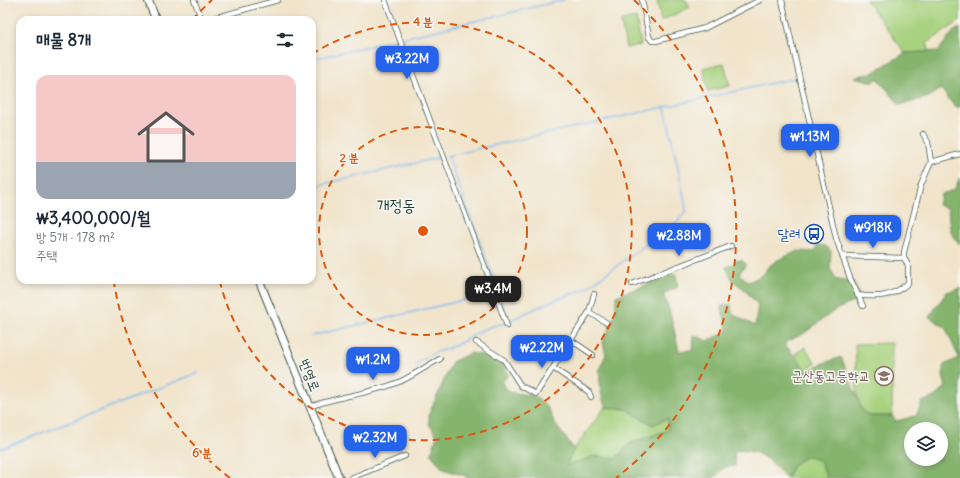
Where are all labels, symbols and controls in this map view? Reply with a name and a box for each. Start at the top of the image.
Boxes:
text: 4 분 [413,14,433,29]
text: 매물 8개 [36,29,91,51]
icon: filters [274,29,296,51]
pin: ₩3.22M [374,46,440,80]
text: ₩3.22M [385,50,429,67]
icon: home [130,101,202,173]
pin: ₩1.13M [777,124,843,158]
text: ₩1.13M [790,128,830,145]
text: 2 분 [339,150,359,165]
district label: 개정동 [377,195,415,215]
text: ₩3,400,000/월 [36,207,151,229]
pin: ₩918K [845,215,901,249]
text: ₩918K [854,219,892,236]
pin: ₩2.88M [646,223,712,257]
bus stop icon: 달려 [803,223,825,245]
centre of rings [416,224,430,238]
place label: 달려 [777,225,800,243]
text: ₩2.88M [656,227,702,244]
text: 방 5개 · 178 m² [36,229,115,246]
text: 주택 [36,247,57,264]
pin: ₩3.4M [465,276,521,310]
text: ₩3.4M [474,280,512,297]
pin: ₩2.22M [509,335,575,369]
text: ₩2.22M [520,339,564,356]
pin: ₩1.2M [345,347,401,381]
text: ₩1.2M [355,351,391,368]
street label: 번영로 [296,356,324,394]
school or university icon: 군산동고등학교 [873,365,895,387]
place label: 군산동고등학교 [791,367,870,385]
map controls [904,422,948,466]
button: layers [904,422,948,466]
pin: ₩2.32M [342,425,408,459]
text: ₩2.32M [353,429,397,446]
text: 6 분 [192,445,212,460]

